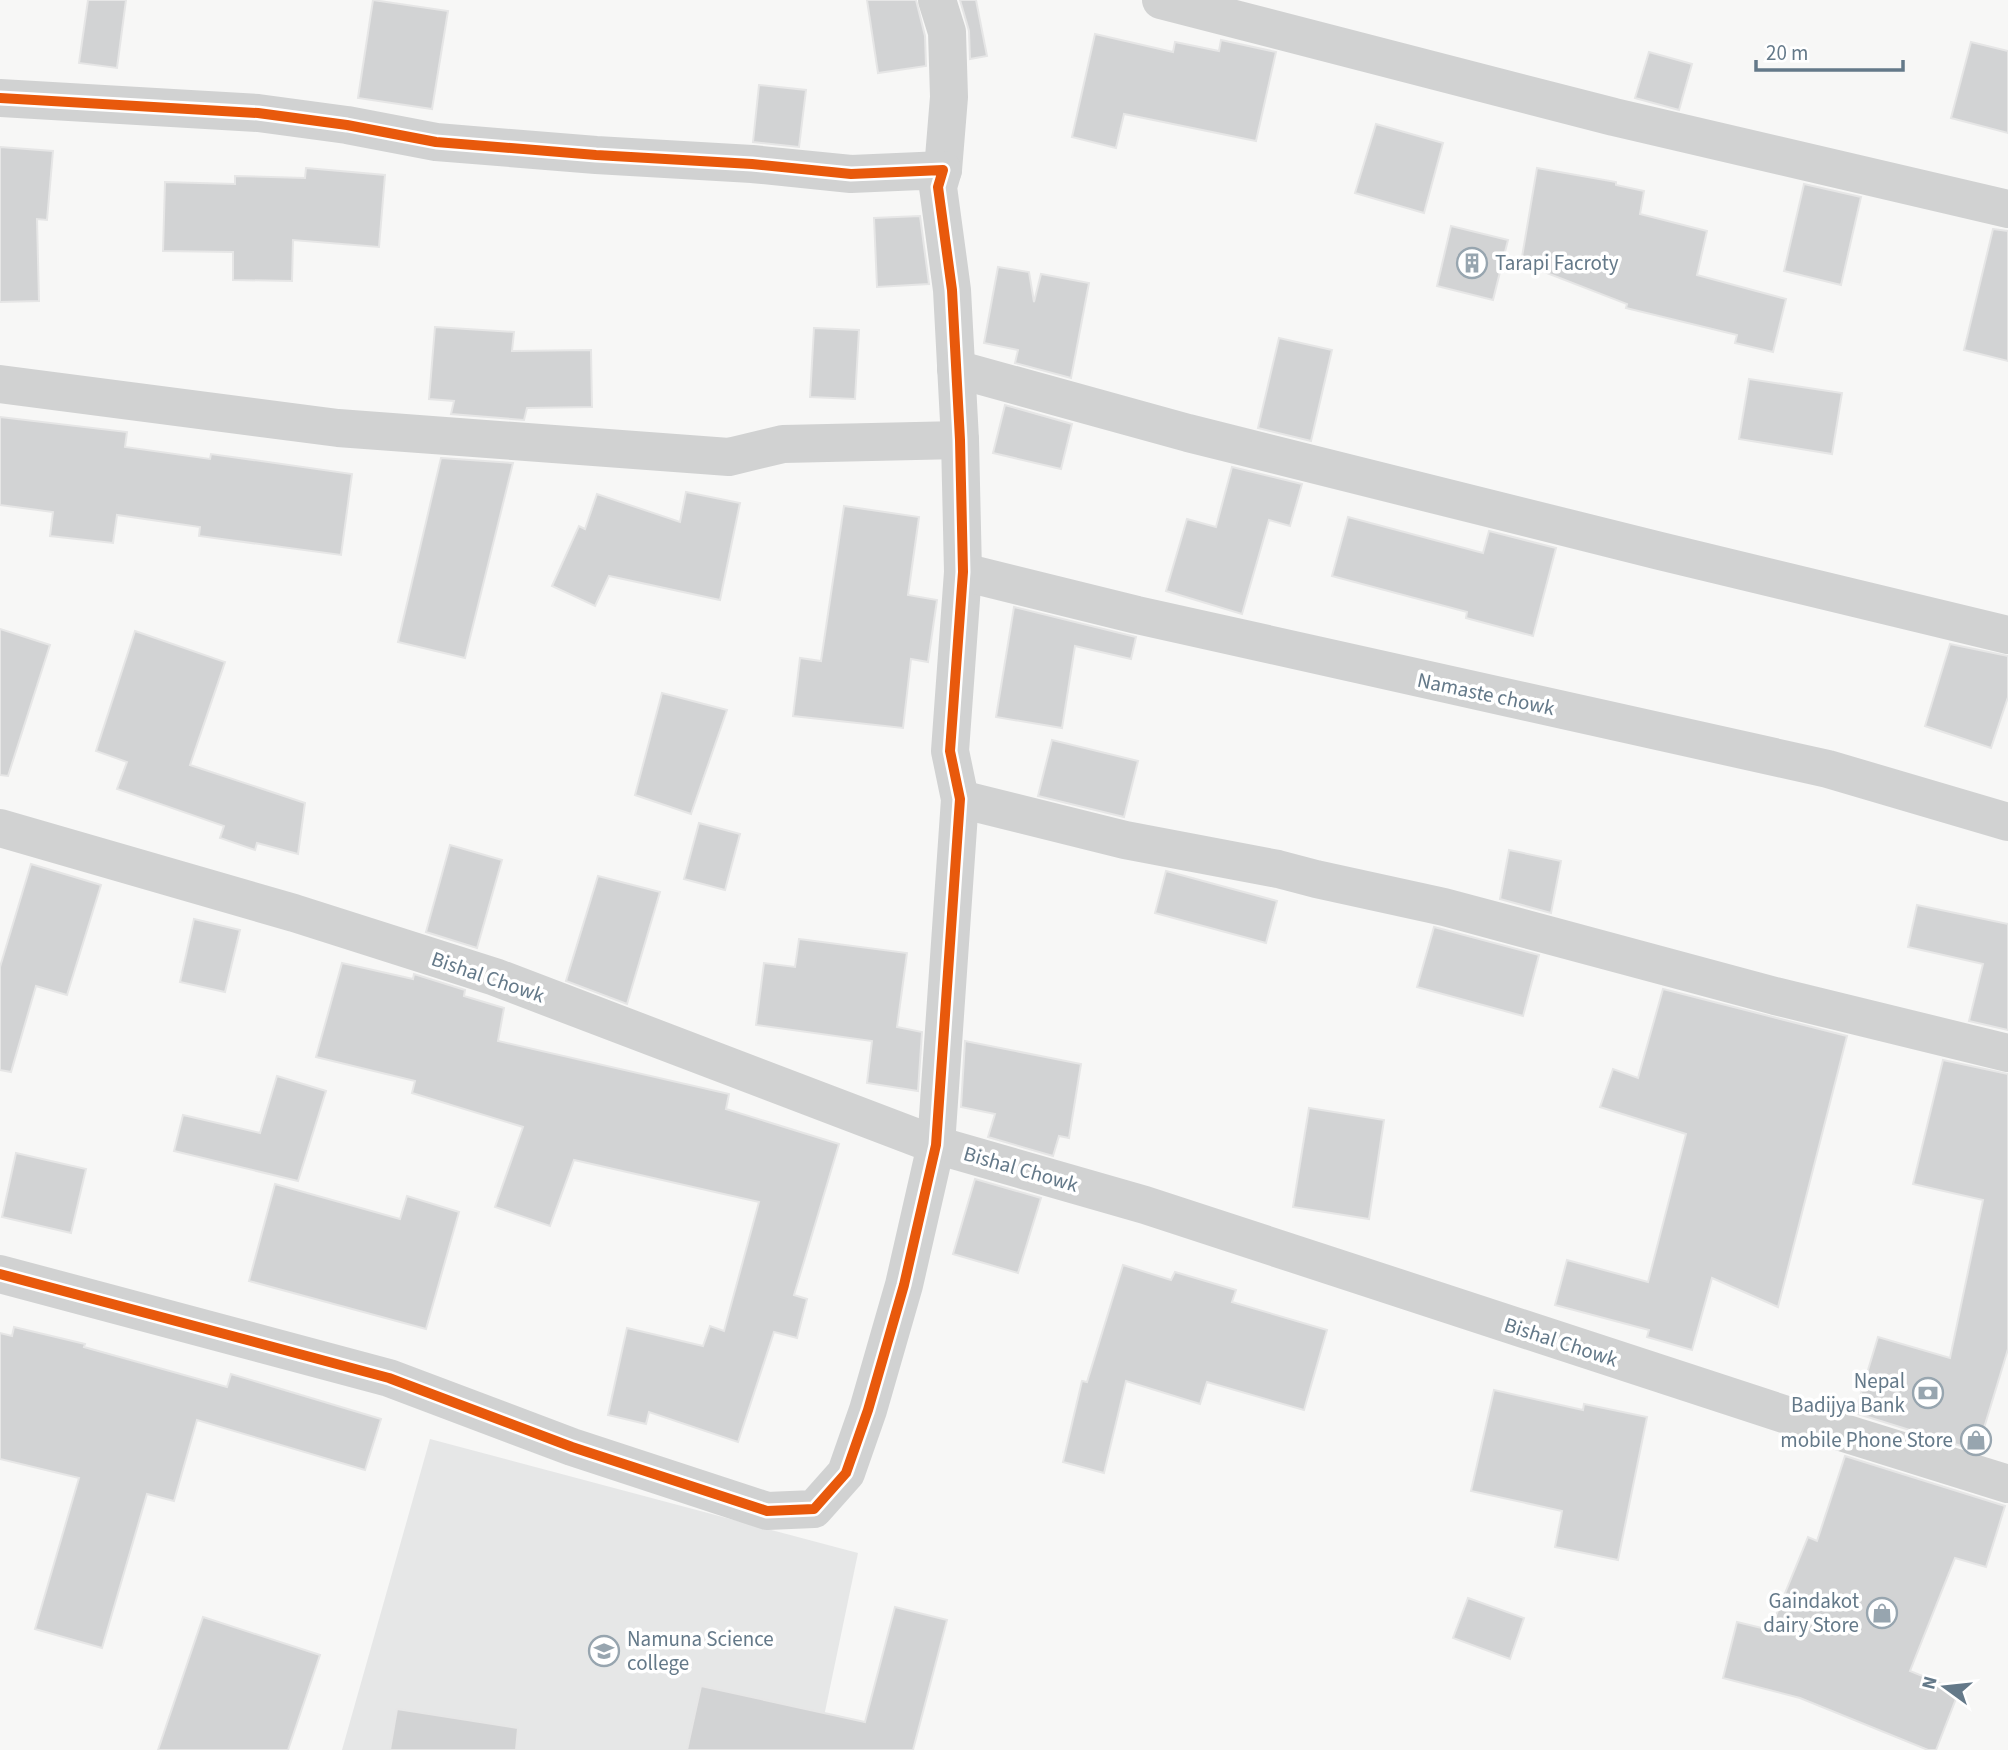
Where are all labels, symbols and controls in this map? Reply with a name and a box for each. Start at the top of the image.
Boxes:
scale bar [1756,28,1903,72]
text: 20 m [1766,38,1808,68]
building icon: Tarapi Facroty [1455,246,1489,280]
place label: Tarapi Facroty [1495,248,1619,278]
street label: Namaste chowk [1415,665,1558,723]
street label: Bishal Chowk [427,944,549,1011]
street label: Bishal Chowk [960,1138,1082,1200]
street label: Bishal Chowk [1500,1309,1622,1375]
place label: Nepal Badijya Bank [1791,1366,1906,1420]
bank icon: Nepal Badijya Bank [1911,1376,1945,1410]
shop icon: mobile Phone Store [1959,1423,1993,1457]
place label: mobile Phone Store [1780,1425,1953,1455]
place label: Gaindakot dairy Store [1763,1586,1859,1640]
shop icon: Gaindakot dairy Store [1865,1596,1899,1630]
place label: Namuna Science college [627,1624,774,1678]
school or university icon: Namuna Science college [587,1634,621,1668]
north arrow [1910,1652,1980,1722]
text: N [1915,1673,1945,1693]

